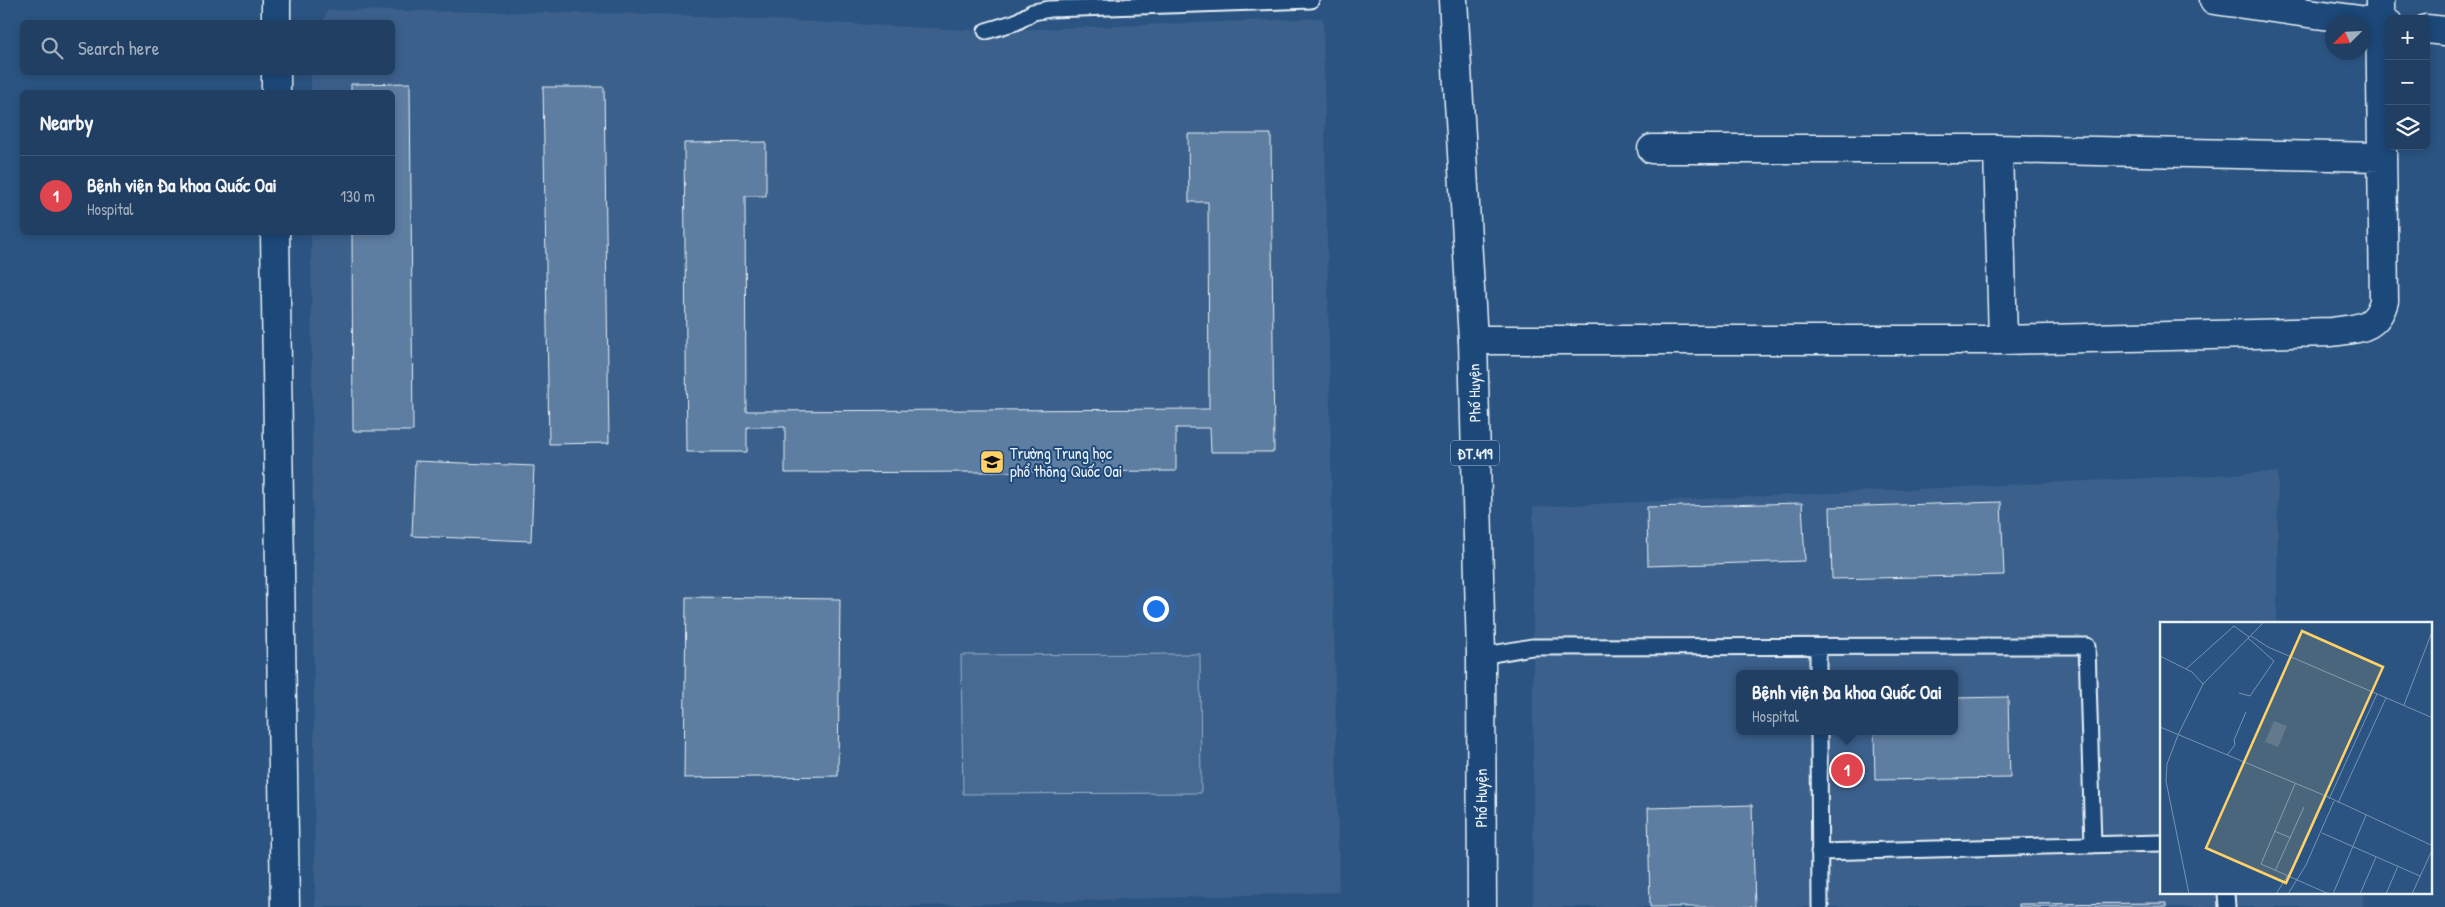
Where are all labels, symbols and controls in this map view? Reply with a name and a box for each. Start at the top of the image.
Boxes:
north arrow [2325,15,2370,60]
map controls [2385,15,2430,150]
button: + [2385,15,2430,60]
search box [20,20,395,75]
icon: search [38,34,66,62]
text: Search here [78,35,159,61]
button: − [2385,60,2430,105]
button: layers [2385,105,2430,150]
text: Nearby [40,108,93,137]
text: Bệnh viện Đa khoa Quốc Oai [87,172,277,198]
text: 1 [53,185,59,207]
text: 130 m [340,185,375,207]
text: Hospital [87,198,134,220]
street label: Phố Huyện [1462,363,1486,423]
road number: ĐT.419 [1451,440,1499,466]
place label: Trường Trung học phổ thông Quốc Oai [1010,442,1122,482]
school or university icon: Trường Trung học phổ thông Quốc Oai [979,449,1005,475]
your location [1143,596,1169,622]
inset map [2160,622,2432,894]
popup [1736,670,1958,735]
text: Bệnh viện Đa khoa Quốc Oai [1752,679,1942,705]
text: Hospital [1752,705,1799,727]
pin: 1 [1831,751,1863,789]
street label: Phố Huyện [1470,769,1492,827]

